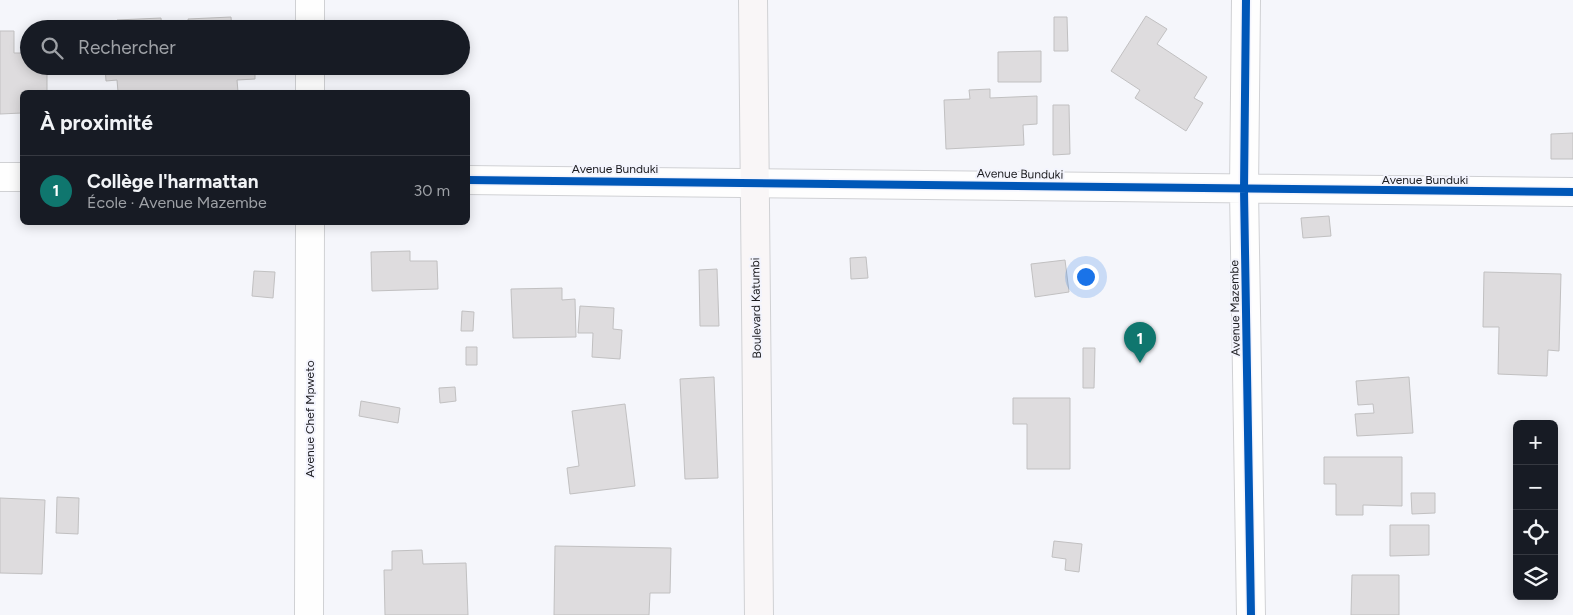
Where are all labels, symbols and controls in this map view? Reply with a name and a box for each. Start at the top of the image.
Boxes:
search box [20,20,470,75]
icon: search [38,34,66,62]
text: Rechercher [78,36,176,59]
text: À proximité [40,110,153,135]
street label: Avenue Bunduki [572,162,658,176]
street label: Avenue Bunduki [977,166,1063,182]
text: Collège l'harmattan [87,170,258,193]
street label: Avenue Bunduki [1382,173,1468,187]
text: 1 [53,181,59,200]
text: 30 m [413,181,450,200]
text: École · Avenue Mazembe [87,193,267,212]
street label: Boulevard Katumbi [748,257,764,359]
street label: Avenue Mazembe [1227,259,1243,356]
your location [1073,264,1099,290]
pin: 1 [1124,322,1156,363]
street label: Avenue Chef Mpweto [303,360,317,478]
map controls [1513,420,1558,600]
button: + [1513,420,1558,465]
button: − [1513,465,1558,510]
button: locate [1513,510,1558,555]
button: layers [1513,555,1558,600]

